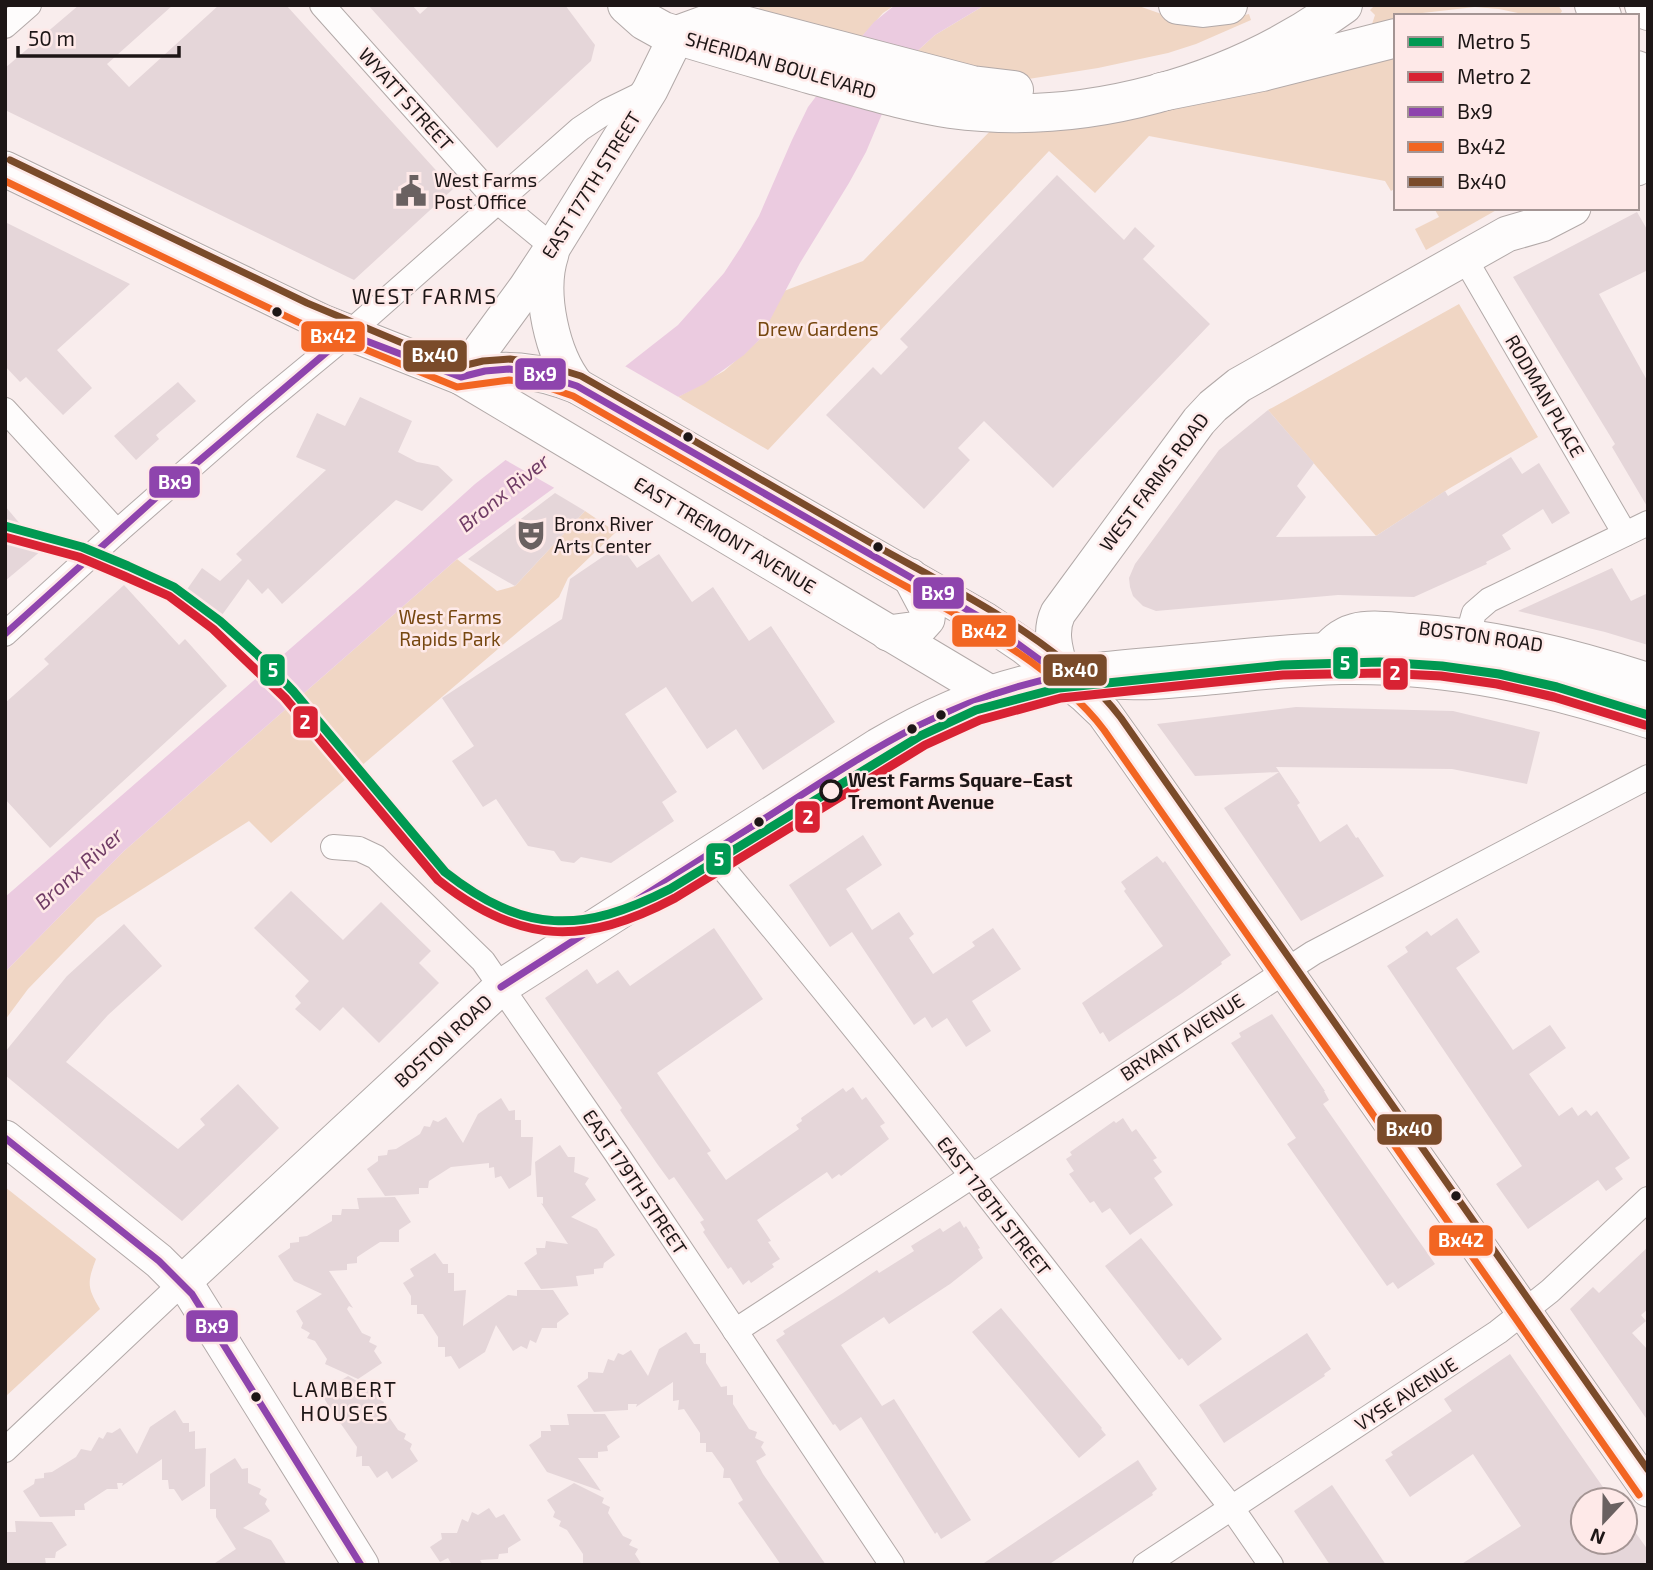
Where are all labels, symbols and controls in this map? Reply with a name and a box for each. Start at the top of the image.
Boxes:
scale bar [18,14,178,58]
legend [1394,14,1639,210]
text: 50 m [28,25,75,50]
street label: SHERIDAN BOULEVARD [683,26,879,103]
text: Metro 5 [1457,28,1531,53]
street label: WYATT STREET [354,43,458,155]
text: Metro 2 [1457,63,1531,88]
text: Bx9 [1457,98,1493,123]
street label: EAST 177TH STREET [536,107,645,262]
text: Bx42 [1457,133,1506,158]
place label: West Farms Post Office [434,168,537,213]
text: Bx40 [1457,168,1507,193]
public building icon: West Farms Post Office [394,174,428,208]
district label: WEST FARMS [352,283,498,308]
unlabelled marker [270,305,284,319]
park label: Drew Gardens [757,317,879,340]
line badge: Bx42 [300,320,366,353]
text: Bx42 [310,324,356,347]
street label: RODMAN PLACE [1501,331,1590,461]
line badge: Bx40 [402,339,468,373]
text: Bx40 [411,343,459,366]
line badge: Bx9 [514,357,567,391]
text: Bx9 [523,362,557,385]
street label: WEST FARMS ROAD [1094,408,1213,555]
unlabelled marker [681,430,695,444]
water label: Bronx River [453,447,554,536]
line badge: Bx9 [148,465,201,499]
text: Bx9 [158,470,192,493]
street label: EAST TREMONT AVENUE [630,471,820,598]
place label: Bronx River Arts Center [554,512,654,557]
theatre icon: Bronx River Arts Center [514,518,548,552]
unlabelled marker [871,540,885,554]
line badge: Bx9 [912,576,965,610]
text: Bx9 [921,581,955,604]
park label: West Farms Rapids Park [398,605,502,650]
line badge: Bx42 [951,614,1017,648]
street label: BOSTON ROAD [1418,615,1545,656]
text: Bx42 [961,619,1007,642]
line badge: 5 [1332,646,1359,680]
text: 5 [1340,651,1350,674]
line badge: 5 [259,653,286,687]
line badge: Bx40 [1042,653,1108,687]
line badge: 2 [1382,657,1409,691]
text: 5 [268,658,278,681]
text: Bx40 [1051,658,1099,681]
text: 2 [1389,661,1401,684]
line badge: 2 [292,705,319,739]
unlabelled marker [934,708,948,722]
text: 2 [299,710,311,733]
unlabelled marker [905,722,919,736]
place label: West Farms Square–East Tremont Avenue [848,768,1073,813]
marker: West Farms Square–East Tremont Avenue [820,780,842,802]
line badge: 2 [794,800,821,834]
text: 2 [802,805,814,828]
unlabelled marker [752,815,766,829]
water label: Bronx River [29,821,128,914]
line badge: 5 [705,842,732,876]
text: 5 [714,847,724,870]
street label: BRYANT AVENUE [1116,988,1248,1085]
street label: BOSTON ROAD [389,990,496,1092]
street label: EAST 179TH STREET [578,1105,692,1259]
line badge: Bx40 [1376,1113,1443,1146]
text: Bx40 [1385,1117,1433,1140]
street label: EAST 178TH STREET [933,1131,1056,1280]
unlabelled marker [1449,1189,1463,1203]
line badge: Bx42 [1428,1224,1494,1257]
text: Bx42 [1438,1228,1484,1251]
line badge: Bx9 [185,1309,239,1343]
text: Bx9 [195,1314,229,1337]
street label: VYSE AVENUE [1350,1352,1461,1435]
district label: LAMBERT HOUSES [292,1376,398,1425]
unlabelled marker [249,1390,263,1404]
north arrow [1569,1486,1639,1556]
text: N [1587,1524,1608,1550]

